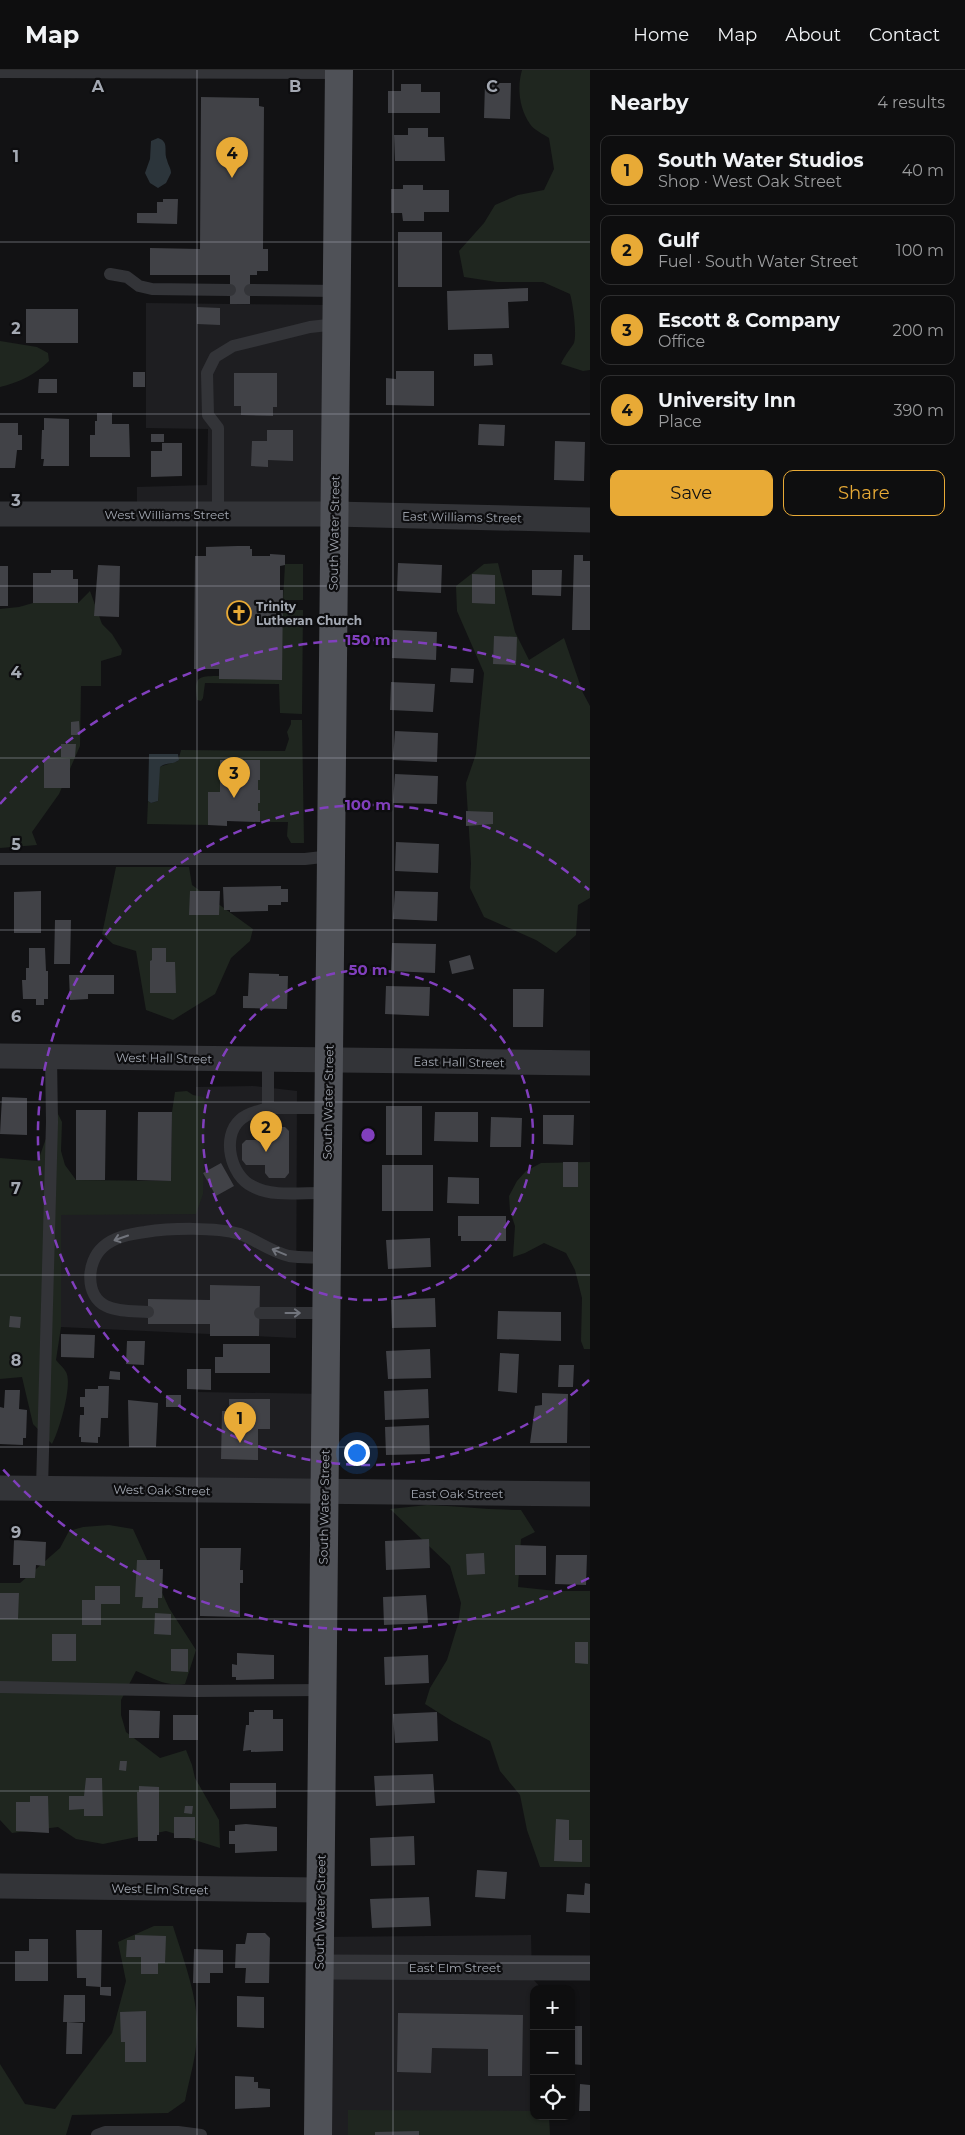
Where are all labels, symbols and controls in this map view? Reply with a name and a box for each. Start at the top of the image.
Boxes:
text: Map [25,20,79,49]
text: Home [633,24,689,46]
text: Map [717,24,757,46]
text: About [785,24,841,46]
text: Contact [869,24,940,46]
text: A [91,77,105,96]
text: B [289,77,301,96]
text: C [486,77,498,96]
text: Nearby [610,90,689,115]
text: 4 results [877,93,945,112]
pin: 4 [216,137,248,178]
text: 1 [13,147,19,166]
text: South Water Studios [658,149,864,172]
text: 1 [624,161,630,180]
text: 40 m [902,161,944,180]
text: Shop · West Oak Street [658,172,842,191]
text: Gulf [658,229,699,252]
text: 2 [622,241,632,260]
text: 100 m [896,241,944,260]
text: Fuel · South Water Street [658,252,858,271]
text: Escott & Company [658,309,840,332]
text: 2 [11,319,21,338]
text: 3 [622,321,632,340]
text: 200 m [893,321,944,340]
text: Office [658,332,705,351]
text: University Inn [658,389,796,412]
text: 4 [621,401,633,420]
text: 390 m [893,401,944,420]
text: Place [658,412,702,431]
button: Save [610,470,773,516]
button: Share [783,470,945,516]
street label: South Water Street [325,475,343,591]
text: 3 [10,491,21,510]
street label: West Williams Street [105,507,230,522]
street label: East Williams Street [402,508,522,526]
place label: Trinity Lutheran Church [256,599,362,628]
church icon: Trinity Lutheran Church [226,600,252,626]
text: 150 m [346,630,390,649]
text: 4 [10,663,22,682]
pin: 3 [218,757,250,798]
text: 100 m [345,795,391,814]
text: 5 [11,835,21,854]
text: 50 m [348,960,388,979]
text: 6 [11,1007,21,1026]
street label: South Water Street [319,1044,337,1160]
street label: West Hall Street [116,1050,213,1066]
street label: East Hall Street [413,1054,505,1070]
pin: 2 [250,1111,282,1152]
centre of rings [359,1126,377,1144]
text: 7 [11,1179,21,1198]
one-way arrow [114,1233,130,1243]
one-way arrow [272,1246,287,1256]
one-way arrow [284,1308,301,1318]
text: 8 [11,1351,21,1370]
pin: 1 [224,1402,256,1443]
your location [344,1440,370,1466]
street label: South Water Street [315,1449,333,1565]
street label: West Oak Street [113,1482,211,1498]
street label: East Oak Street [411,1486,503,1501]
text: 9 [11,1523,21,1542]
street label: South Water Street [311,1854,329,1970]
street label: West Elm Street [111,1881,209,1897]
street label: East Elm Street [409,1960,501,1975]
map controls [530,1985,575,2120]
button: + [530,1985,575,2030]
button: − [530,2030,575,2075]
button: locate [530,2075,575,2120]

